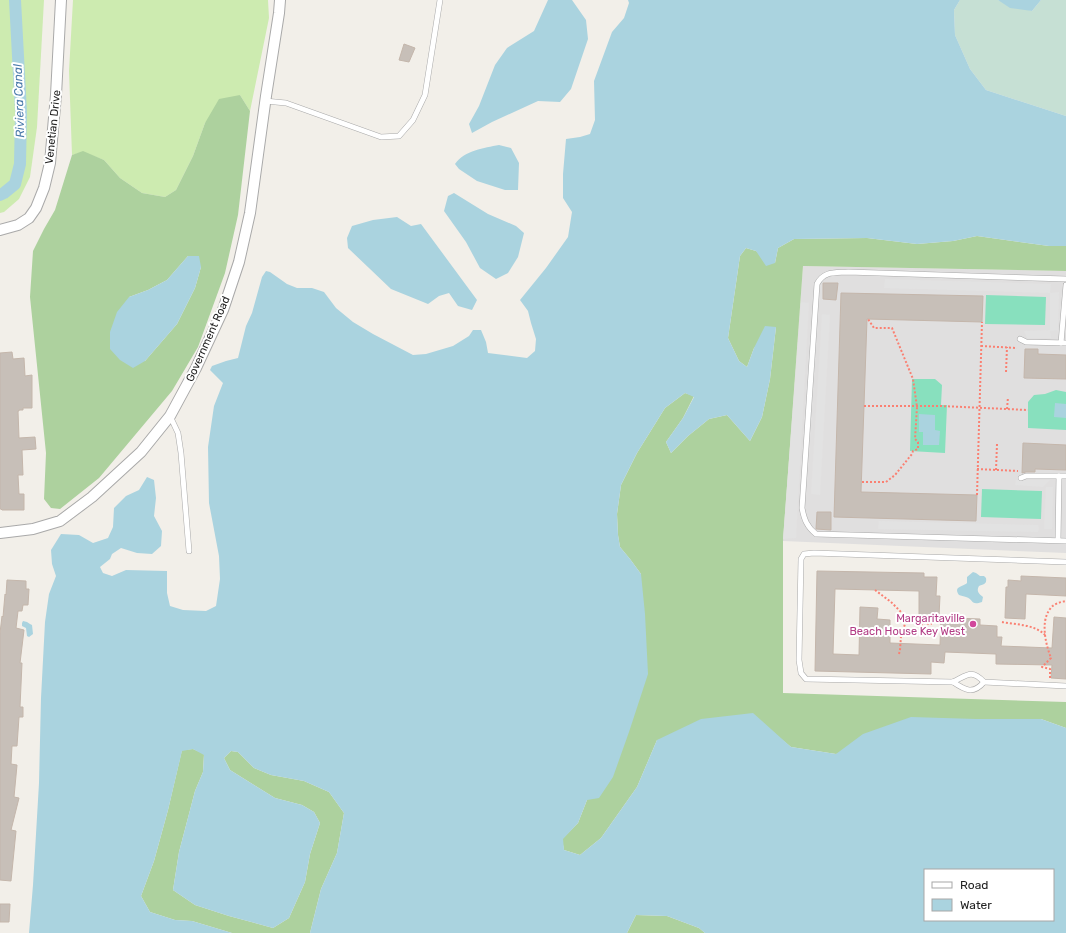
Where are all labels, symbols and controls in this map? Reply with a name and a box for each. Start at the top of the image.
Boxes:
water label: Riviera Canal [11,63,27,138]
street label: Venetian Drive [43,89,63,165]
street label: Government Road [183,294,233,384]
place label: Margaritaville Beach House Key West [850,612,966,638]
marker: Margaritaville Beach House Key West [968,619,978,629]
legend [924,869,1054,921]
text: Road [960,878,988,892]
text: Water [960,898,992,912]

